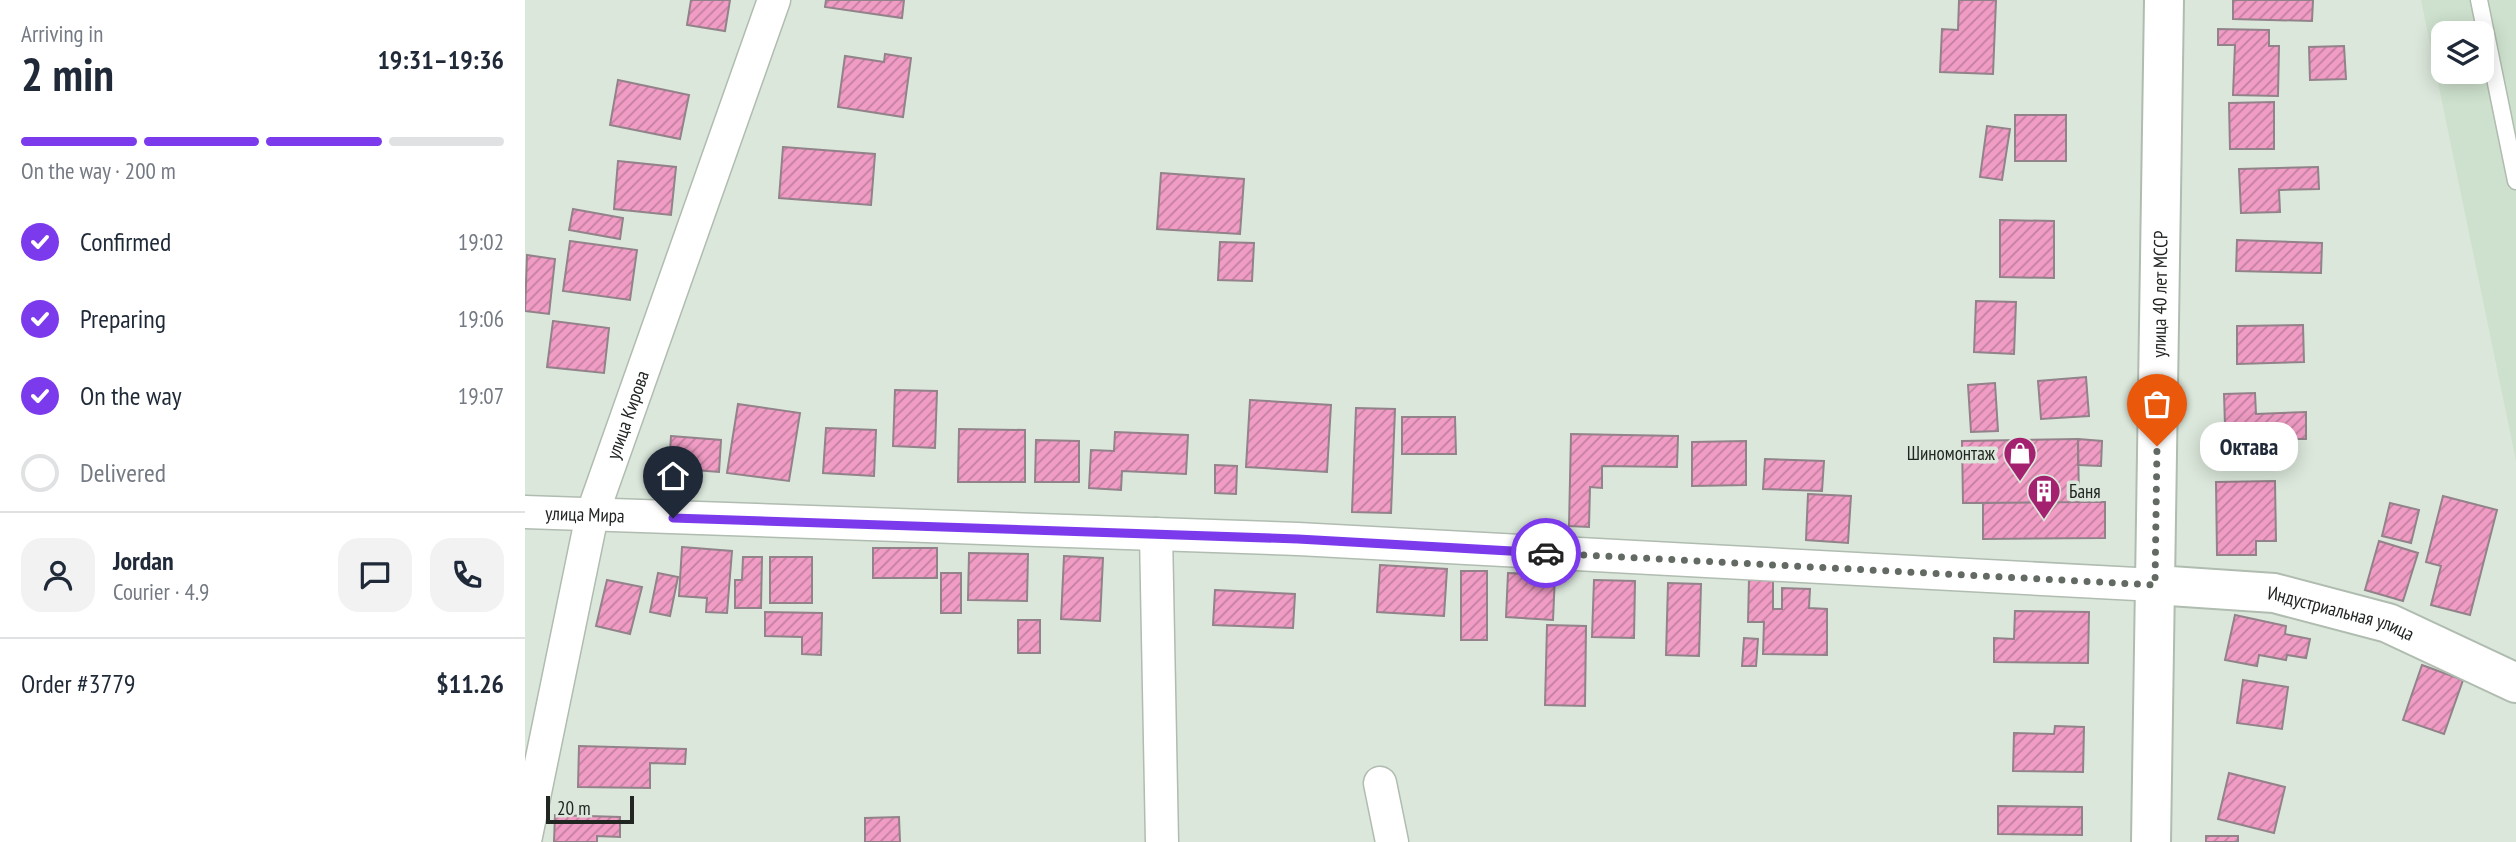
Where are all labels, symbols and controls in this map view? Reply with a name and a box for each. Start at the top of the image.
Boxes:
text: Arriving in [21,19,103,48]
map controls [2431,21,2494,84]
button: layers [2431,21,2494,84]
text: 19:31–19:36 [377,43,504,76]
text: 2 min [21,44,114,104]
text: On the way · 200 m [21,156,176,185]
icon: check [21,223,59,261]
text: Confirmed [80,225,171,258]
text: 19:02 [458,227,504,256]
street label: улица 40 лет МССР [2146,230,2172,358]
icon: check [21,300,59,338]
text: Preparing [80,302,166,335]
text: 19:06 [458,304,504,333]
street label: улица Кирова [601,367,654,462]
pin [2127,374,2187,446]
icon: check [21,377,59,415]
text: On the way [80,379,182,412]
text: 19:07 [458,381,504,410]
icon: bag [2138,385,2176,423]
callout: Октава [2199,422,2297,471]
text: Октава [2220,432,2278,461]
shop icon: Шиномонтаж [2001,434,2039,483]
place label: Шиномонтаж [1907,441,1996,465]
pin [643,446,703,518]
text: Delivered [80,456,166,489]
icon: home [654,457,692,495]
building icon: Баня [2025,472,2063,521]
place label: Баня [2069,479,2101,503]
street label: улица Мира [545,501,625,527]
courier [1511,518,1581,588]
icon: car [1527,534,1565,572]
button: person [21,538,95,612]
button: chat [338,538,412,612]
button: phone [430,538,504,612]
text: Jordan [113,544,174,577]
text: Courier · 4.9 [113,577,209,606]
street label: Индустриальная улица [2267,581,2418,646]
text: Order #3779 [21,667,136,700]
text: $11.26 [436,667,504,700]
scale bar [546,793,633,825]
text: 20 m [557,796,591,820]

